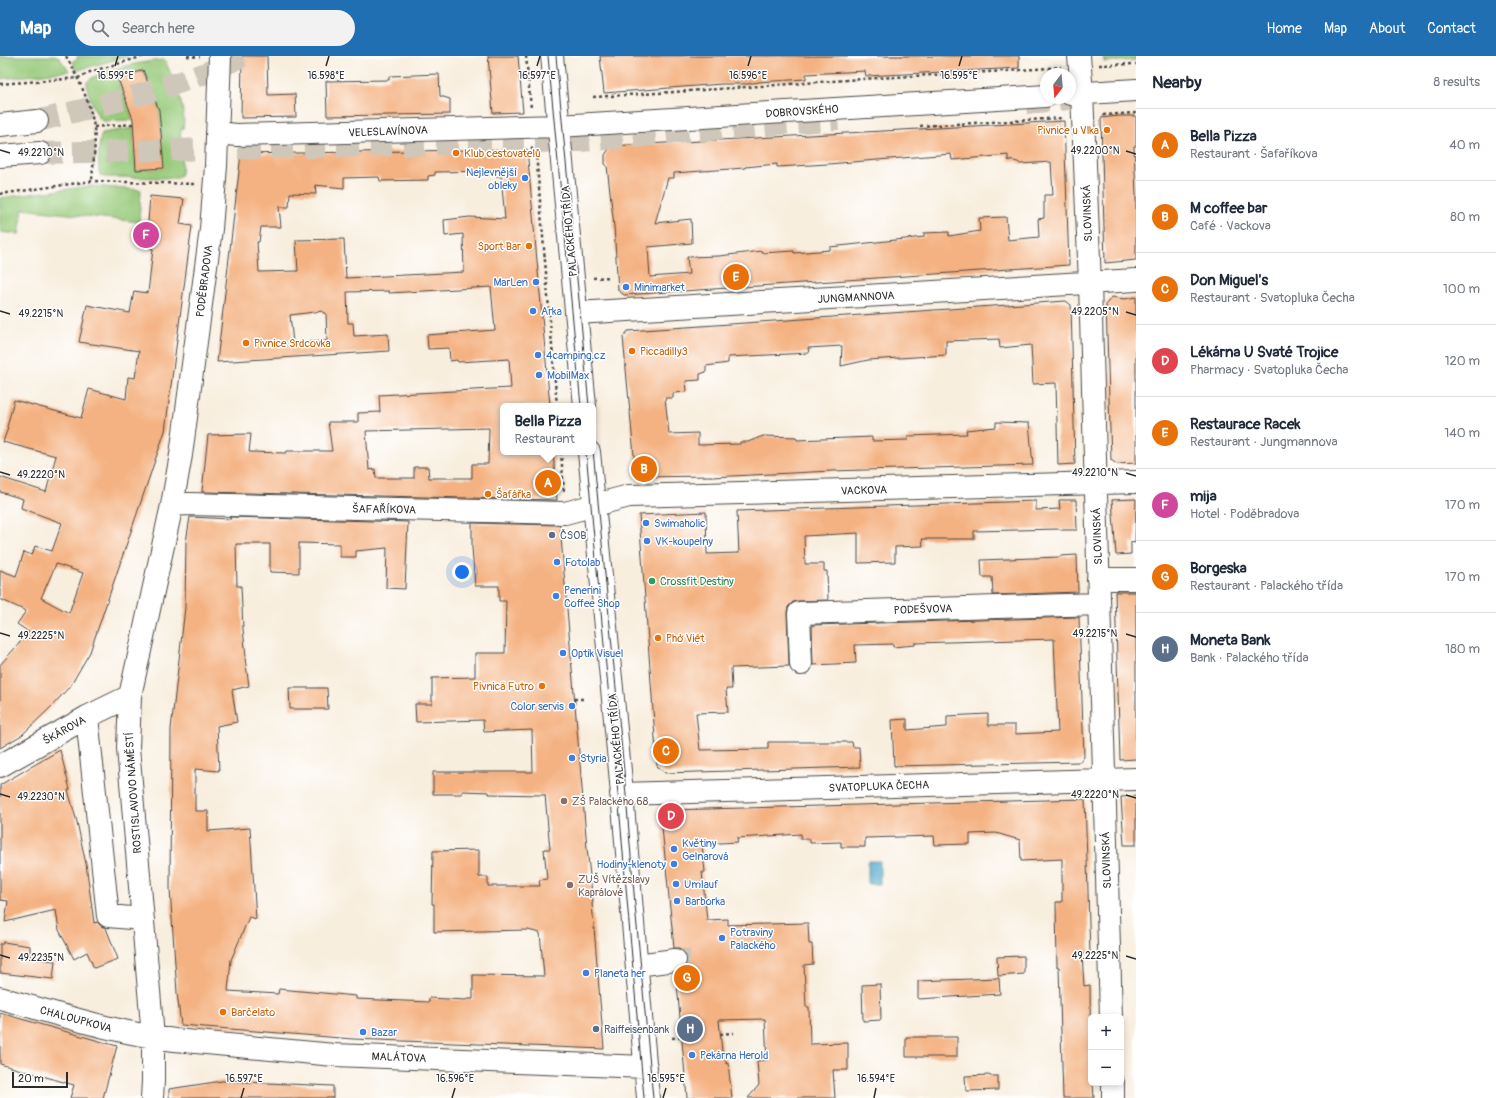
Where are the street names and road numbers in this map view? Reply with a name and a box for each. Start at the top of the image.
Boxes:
street label: DOBROVSKÉHO [765,102,839,121]
street label: VELESLAVÍNOVA [348,124,428,139]
street label: SLOVINSKÁ [1080,184,1095,242]
street label: PALACKÉHO TŘÍDA [559,185,580,277]
street label: PODĚBRADOVA [194,244,215,318]
street label: JUNGMANNOVA [817,289,895,306]
street label: VACKOVA [841,483,887,498]
street label: ŠAFAŘÍKOVA [352,501,416,517]
street label: SLOVINSKÁ [1090,507,1105,565]
street label: PODEŠVOVA [893,601,953,617]
street label: PALACKÉHO TŘÍDA [606,693,627,785]
street label: ŠKÁROVA [40,713,88,747]
street label: ROSTISLAVOVO NÁMĚSTÍ [123,731,144,854]
street label: SVATOPLUKA ČECHA [828,778,930,795]
street label: SLOVINSKÁ [1099,831,1114,889]
street label: CHALOUPKOVA [38,1004,113,1035]
street label: MALÁTOVA [371,1050,427,1065]

